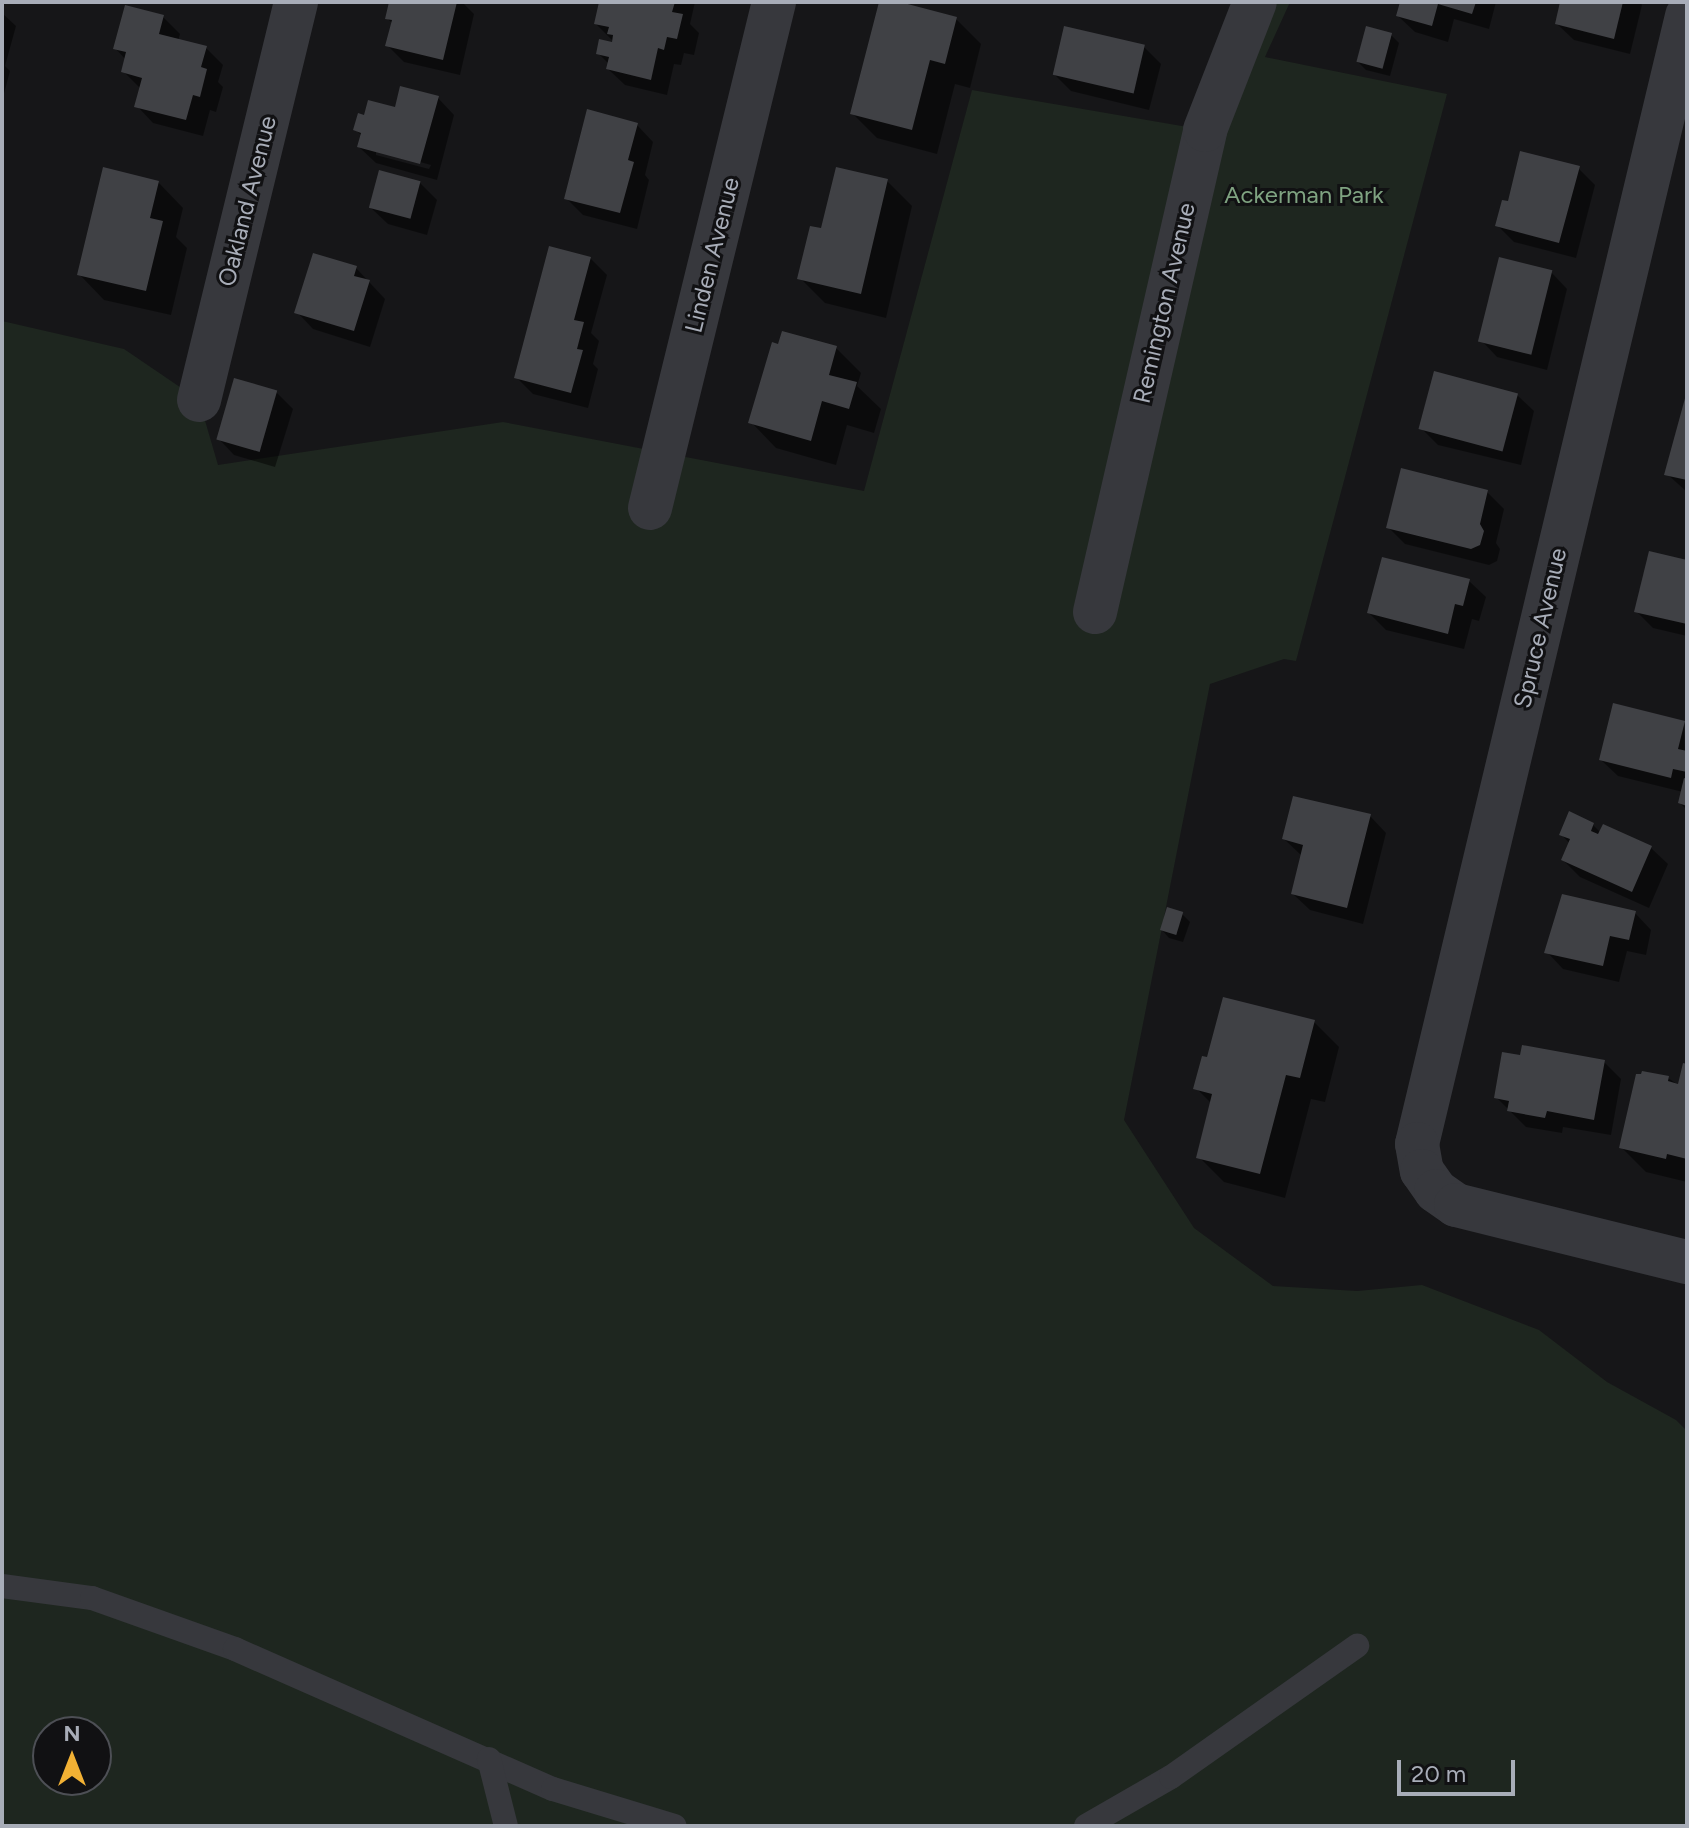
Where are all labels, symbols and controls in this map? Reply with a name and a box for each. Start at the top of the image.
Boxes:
street label: Oakland Avenue [212,113,282,289]
street label: Linden Avenue [679,174,745,336]
park label: Ackerman Park [1224,181,1384,209]
street label: Remington Avenue [1127,200,1201,406]
street label: Spruce Avenue [1508,545,1572,711]
north arrow [32,1716,112,1796]
text: N [63,1720,81,1747]
scale bar [1401,1744,1519,1794]
text: 20 m [1411,1759,1466,1788]

